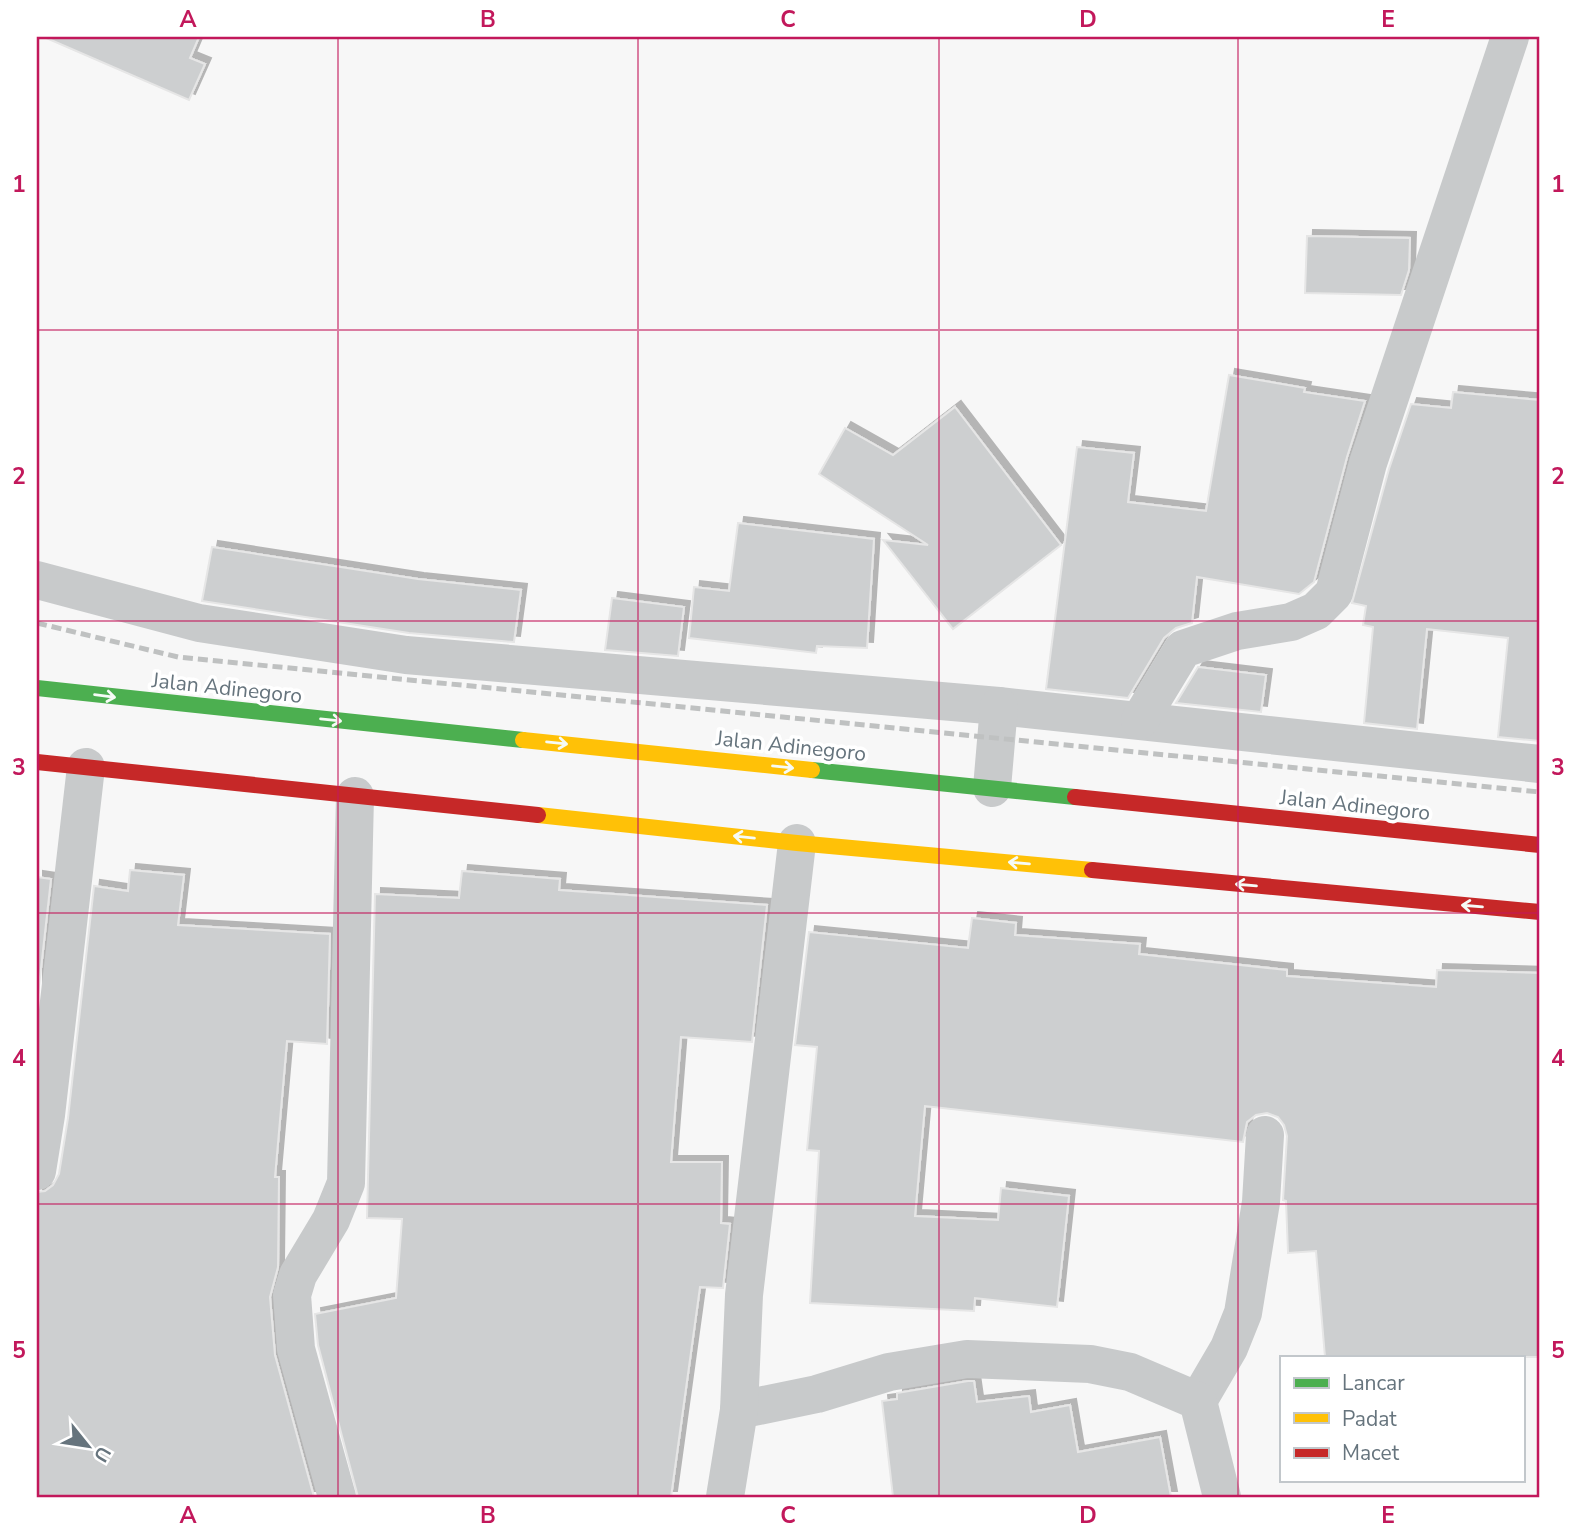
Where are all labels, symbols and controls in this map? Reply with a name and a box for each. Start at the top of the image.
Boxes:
text: A [179,4,197,35]
text: B [480,4,496,35]
text: C [780,4,796,35]
text: D [1079,4,1097,35]
text: E [1381,4,1395,35]
text: 1 [12,169,26,200]
text: 1 [1551,169,1565,200]
text: 2 [12,461,26,492]
text: 2 [1551,461,1565,492]
street label: Jalan Adinegoro [149,666,304,710]
one-way arrow [93,689,115,702]
one-way arrow [319,714,342,727]
street label: Jalan Adinegoro [713,724,868,768]
one-way arrow [545,737,568,750]
text: 3 [12,752,26,783]
text: 3 [1551,752,1565,783]
one-way arrow [772,760,794,773]
street label: Jalan Adinegoro [1277,783,1432,827]
one-way arrow [733,830,756,843]
one-way arrow [1008,857,1031,870]
one-way arrow [1235,878,1258,891]
one-way arrow [1461,899,1484,912]
text: 4 [12,1043,26,1074]
text: 4 [1551,1043,1565,1074]
text: 5 [12,1335,26,1366]
text: 5 [1551,1335,1565,1366]
legend [1280,1356,1524,1482]
text: Lancar [1342,1369,1405,1397]
text: Padat [1342,1405,1397,1433]
north arrow [52,1412,122,1482]
text: Macet [1342,1439,1400,1467]
text: U [87,1441,117,1467]
text: A [179,1500,197,1531]
text: B [480,1500,496,1531]
text: C [780,1500,796,1531]
text: D [1079,1500,1097,1531]
text: E [1381,1500,1395,1531]

